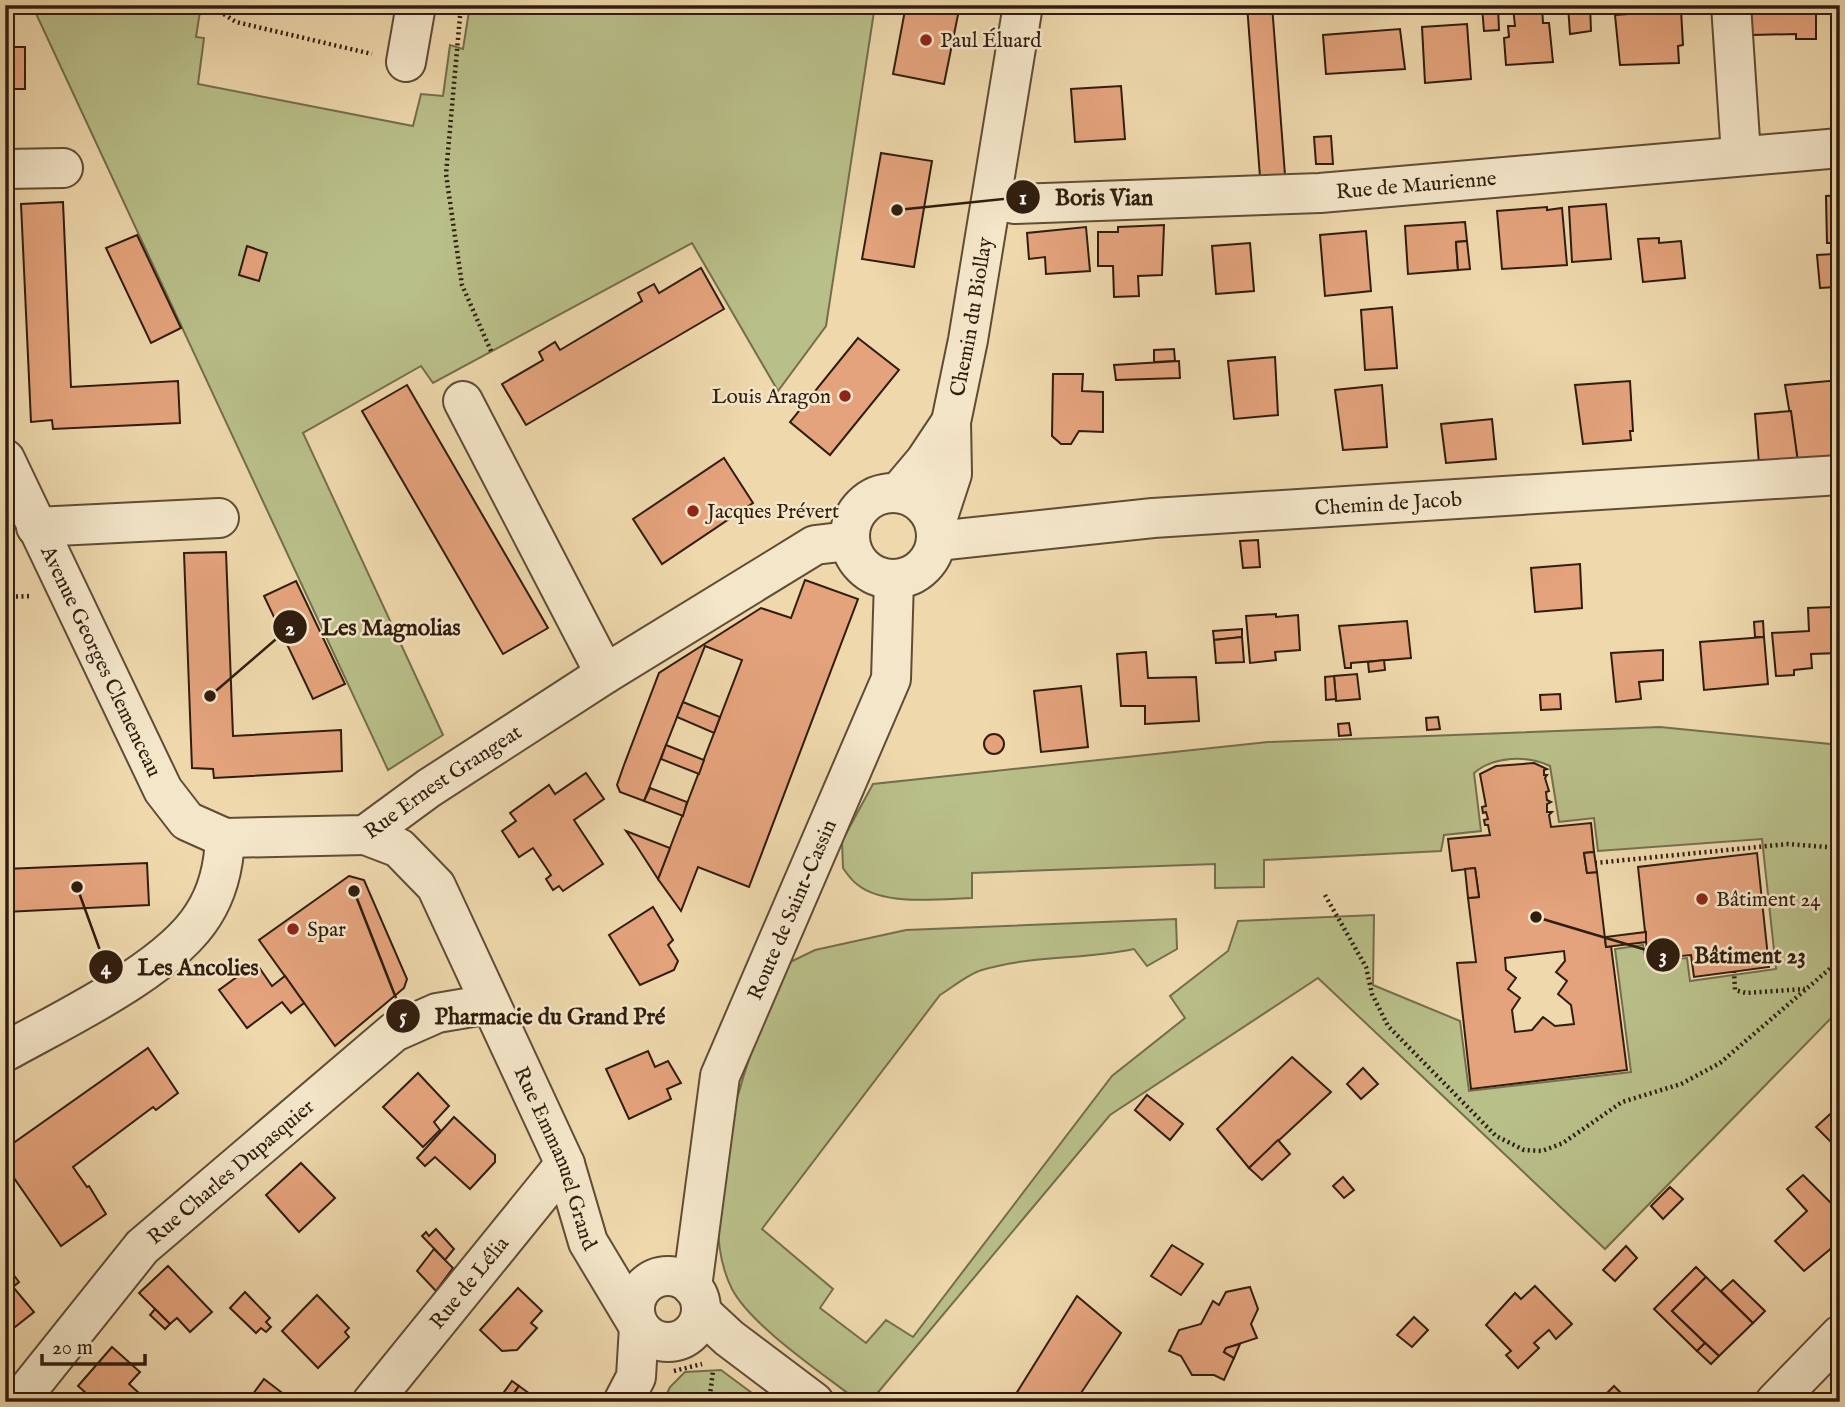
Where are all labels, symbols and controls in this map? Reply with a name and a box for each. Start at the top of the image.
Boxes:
place label: Paul Éluard [940,27,1042,55]
marker: Paul Éluard [918,32,934,48]
street label: Rue de Maurienne [1335,166,1498,207]
callout: Boris Vian [1006,175,1167,219]
text: Boris Vian [1055,184,1154,213]
text: 1 [1019,185,1027,212]
street label: Chemin du Biollay [945,234,1000,399]
place label: Louis Aragon [711,384,831,411]
marker: Louis Aragon [837,388,853,404]
street label: Chemin de Jacob [1314,487,1463,523]
place label: Jacques Prévert [705,499,839,526]
marker: Jacques Prévert [685,503,701,519]
street label: Avenue Georges Clemenceau [33,541,167,782]
callout: Les Magnolias [273,605,475,649]
text: Les Magnolias [321,614,461,643]
text: 2 [285,616,295,643]
street label: Rue Ernest Grangeat [359,719,527,846]
street label: Route de Saint-Cassin [742,816,844,1005]
place label: Bâtiment 24 [1716,887,1821,914]
marker: Bâtiment 24 [1694,891,1710,907]
place label: Spar [307,917,346,944]
marker: Spar [285,921,301,937]
callout: Bâtiment 23 [1645,933,1820,977]
text: Bâtiment 23 [1694,942,1806,971]
text: 3 [1659,943,1667,970]
callout: Les Ancolies [88,945,273,989]
text: Les Ancolies [137,954,259,983]
text: 4 [101,955,112,982]
callout: Pharmacie du Grand Pré [386,994,679,1038]
text: Pharmacie du Grand Pré [435,1003,666,1032]
text: 5 [399,1004,407,1031]
street label: Rue Emmanuel Grand [507,1062,602,1257]
street label: Rue Charles Dupasquier [143,1094,321,1251]
street label: Rue de Lélia [425,1231,516,1335]
scale bar [42,1323,145,1367]
text: 20 m [52,1335,93,1362]

